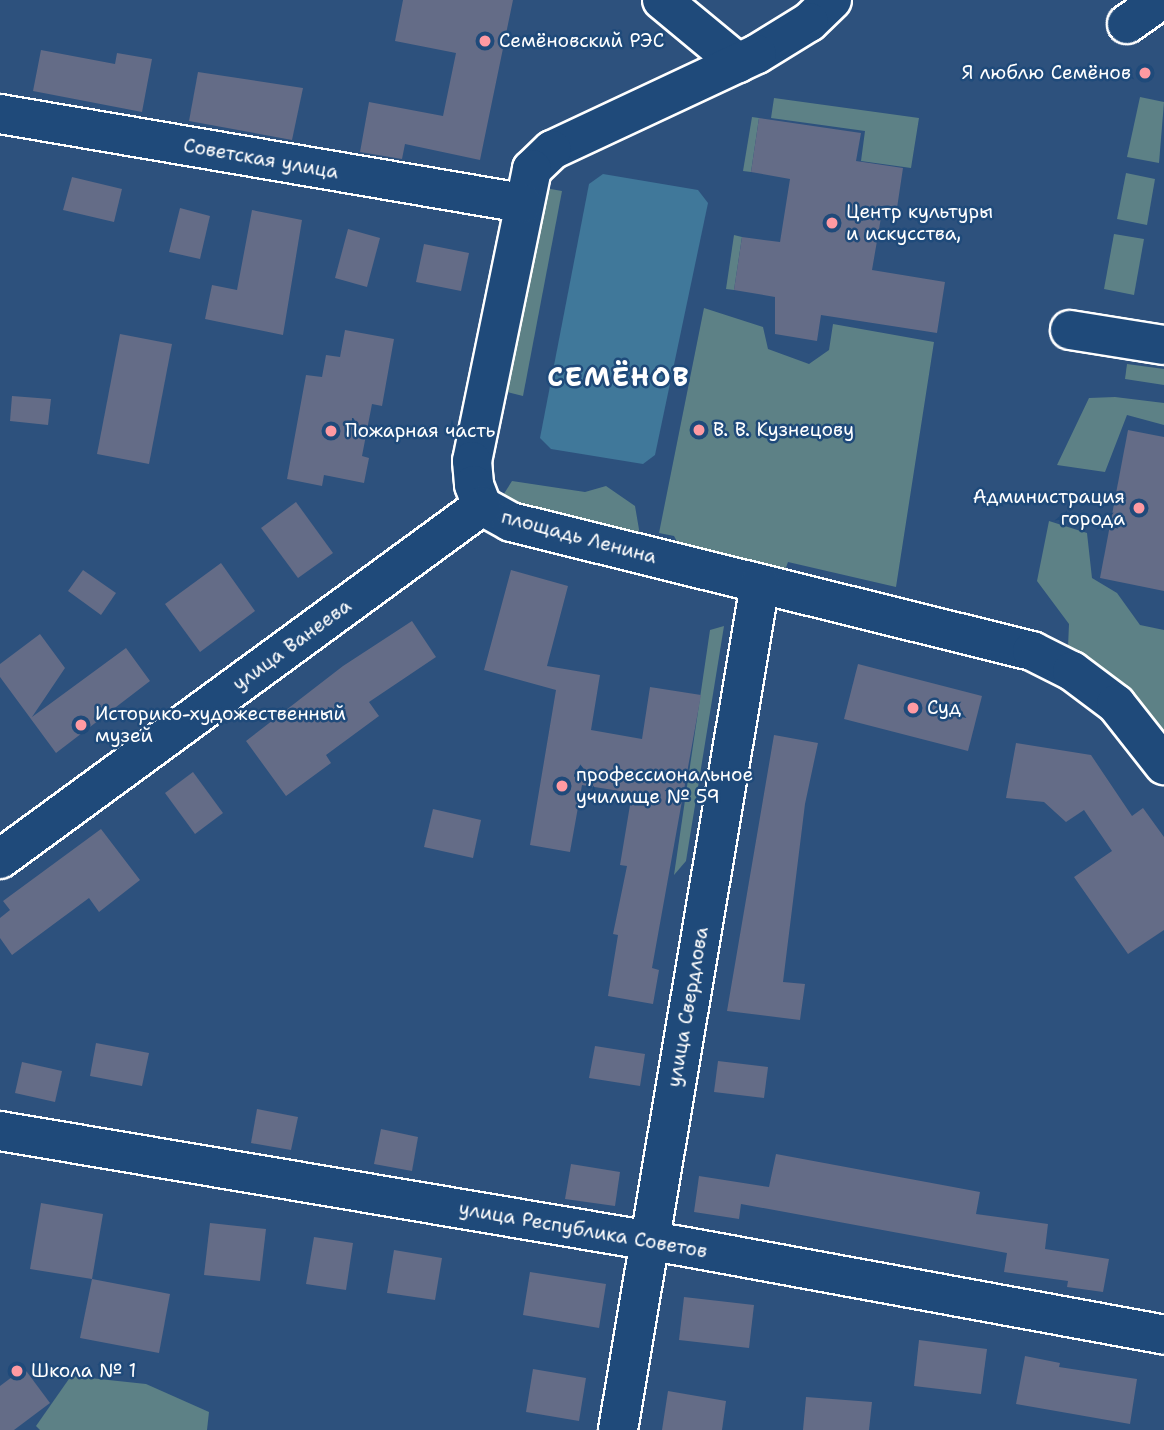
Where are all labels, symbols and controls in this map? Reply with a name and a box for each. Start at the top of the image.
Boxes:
place label: Семёновский РЭС [499,30,664,52]
marker: Семёновский РЭС [477,33,493,49]
place label: Я люблю Семёнов [962,62,1131,84]
marker: Я люблю Семёнов [1137,65,1153,81]
street label: Советская улица [182,134,340,184]
place label: Центр культуры и искусства, [846,201,993,245]
marker: Центр культуры и искусства, [824,215,840,231]
district label: СЕМЁНОВ [548,361,690,393]
place label: В. В. Кузнецову [713,419,854,441]
place label: Пожарная часть [345,420,495,442]
marker: В. В. Кузнецову [691,422,707,438]
marker: Пожарная часть [323,423,339,439]
place label: Администрация города [973,486,1125,530]
marker: Администрация города [1131,500,1147,516]
street label: площадь Ленина [499,505,659,569]
street label: улица Ванеева [228,594,356,696]
place label: Суд [927,697,961,719]
marker: Суд [905,700,921,716]
place label: Историко-художественный музей [95,703,346,747]
marker: Историко-художественный музей [73,717,89,733]
place label: профессиональное училище № 59 [576,764,753,808]
marker: профессиональное училище № 59 [554,778,570,794]
street label: улица Свердлова [663,925,713,1089]
street label: улица Республика Советов [457,1197,709,1263]
place label: Школа № 1 [31,1360,136,1382]
marker: Школа № 1 [9,1363,25,1379]

